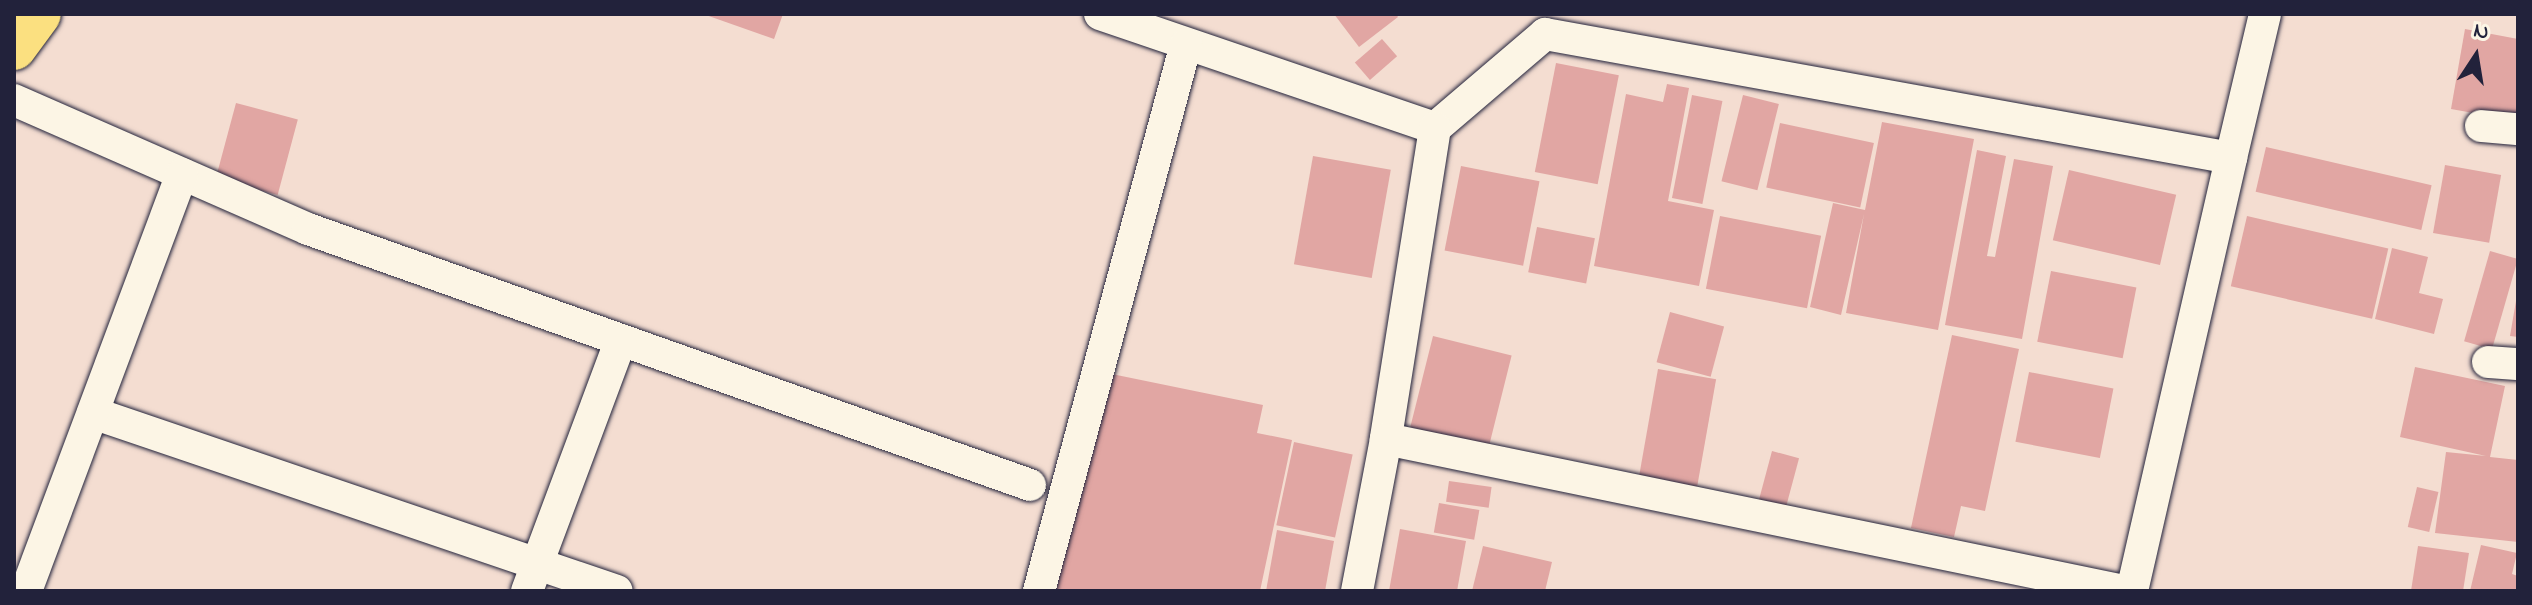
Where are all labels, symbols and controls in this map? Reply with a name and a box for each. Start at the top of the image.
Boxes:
text: N [2470,15,2492,50]
north arrow [2436,16,2516,96]

